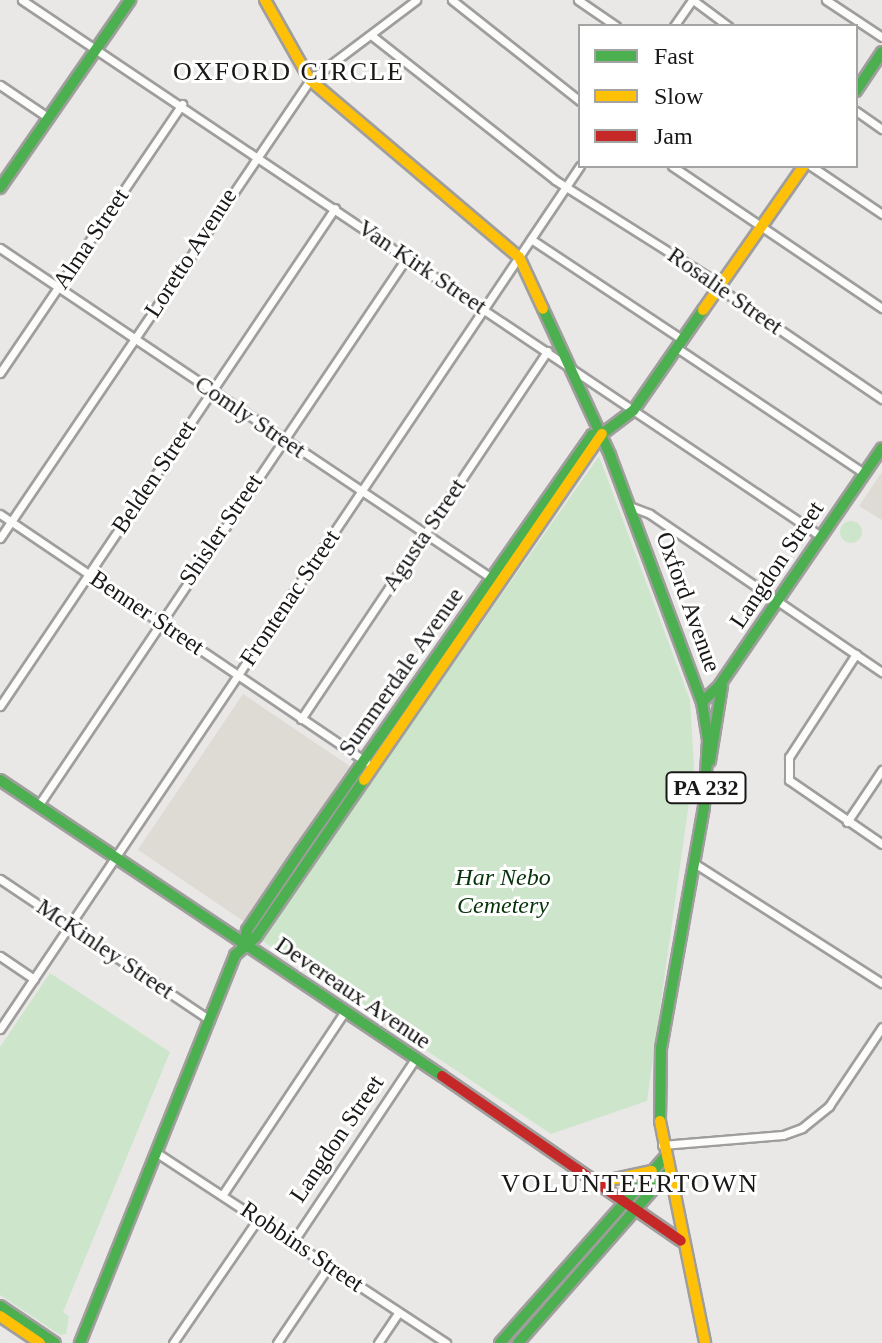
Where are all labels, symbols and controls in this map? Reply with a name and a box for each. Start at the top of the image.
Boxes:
legend [578,24,858,168]
text: Fast [654,43,694,69]
district label: OXFORD CIRCLE [173,56,405,88]
text: Slow [654,83,703,109]
text: Jam [654,123,693,149]
street label: Loretto Avenue [138,182,244,324]
street label: Alma Street [47,183,135,295]
street label: Van Kirk Street [352,213,492,321]
street label: Rosalie Street [662,241,788,341]
street label: Comly Street [189,369,311,465]
street label: Belden Street [106,415,202,539]
street label: Shisler Street [173,469,269,591]
street label: Agusta Street [376,473,472,597]
street label: Langdon Street [724,496,830,634]
street label: Frontenac Street [234,524,346,672]
street label: Oxford Avenue [649,527,727,677]
street label: Benner Street [85,564,209,662]
street label: Summerdale Avenue [332,582,470,762]
road number: PA 232 [664,770,748,806]
park label: Har Nebo Cemetery [455,864,551,920]
street label: McKinley Street [31,893,179,1005]
street label: Devereaux Avenue [269,930,437,1056]
street label: Langdon Street [284,1070,390,1208]
district label: VOLUNTEERTOWN [501,1168,759,1200]
street label: Robbins Street [235,1195,369,1299]

